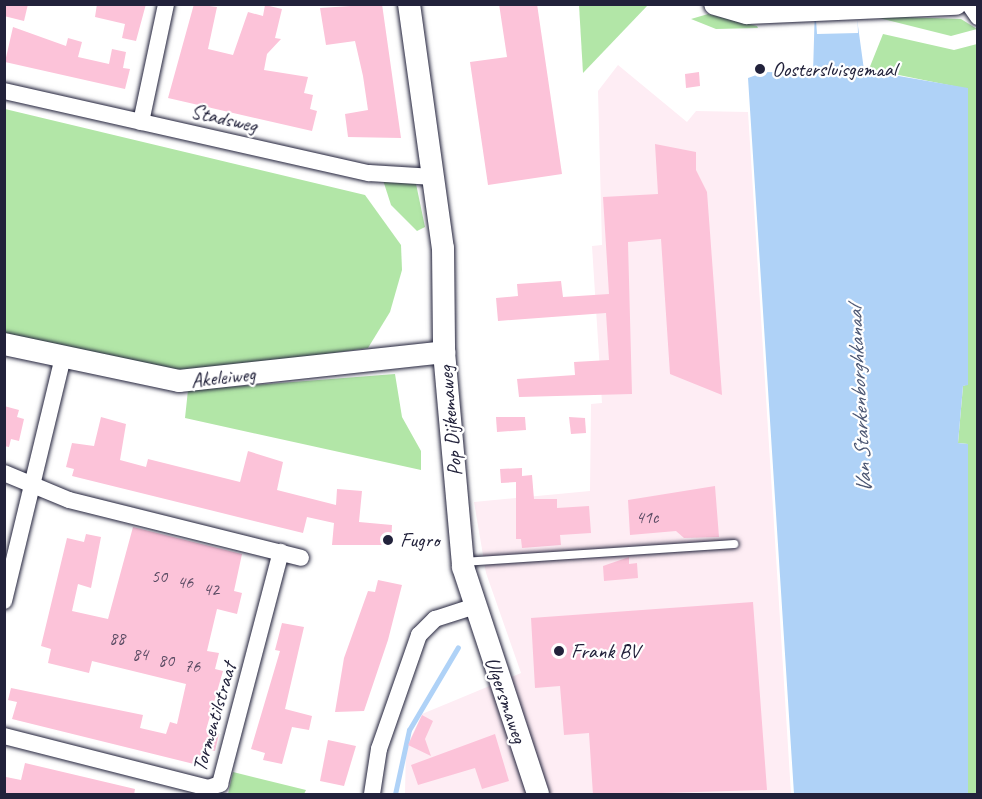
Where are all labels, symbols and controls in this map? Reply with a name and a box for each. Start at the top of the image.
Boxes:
place label: Oostersluisgemaal [772,56,897,82]
marker: Oostersluisgemaal [753,62,767,76]
street label: Stadsweg [188,98,260,138]
water label: Van Starkenborghkanaal [842,306,878,494]
street label: Akeleiweg [190,361,256,393]
street label: Pop Dijkemaweg [433,365,467,477]
house number: 41c [636,506,658,528]
place label: Fugro [400,527,440,553]
marker: Fugro [381,533,395,547]
house number: 50 [151,565,167,587]
house number: 46 [177,571,193,593]
house number: 42 [203,578,219,600]
house number: 88 [109,627,125,649]
place label: Frank BV [571,638,639,664]
house number: 84 [132,643,148,665]
marker: Frank BV [552,644,566,658]
house number: 80 [158,649,174,671]
street label: Ulgersmaweg [479,653,533,747]
house number: 76 [184,655,200,677]
street label: Tormentilstraat [186,659,242,775]

